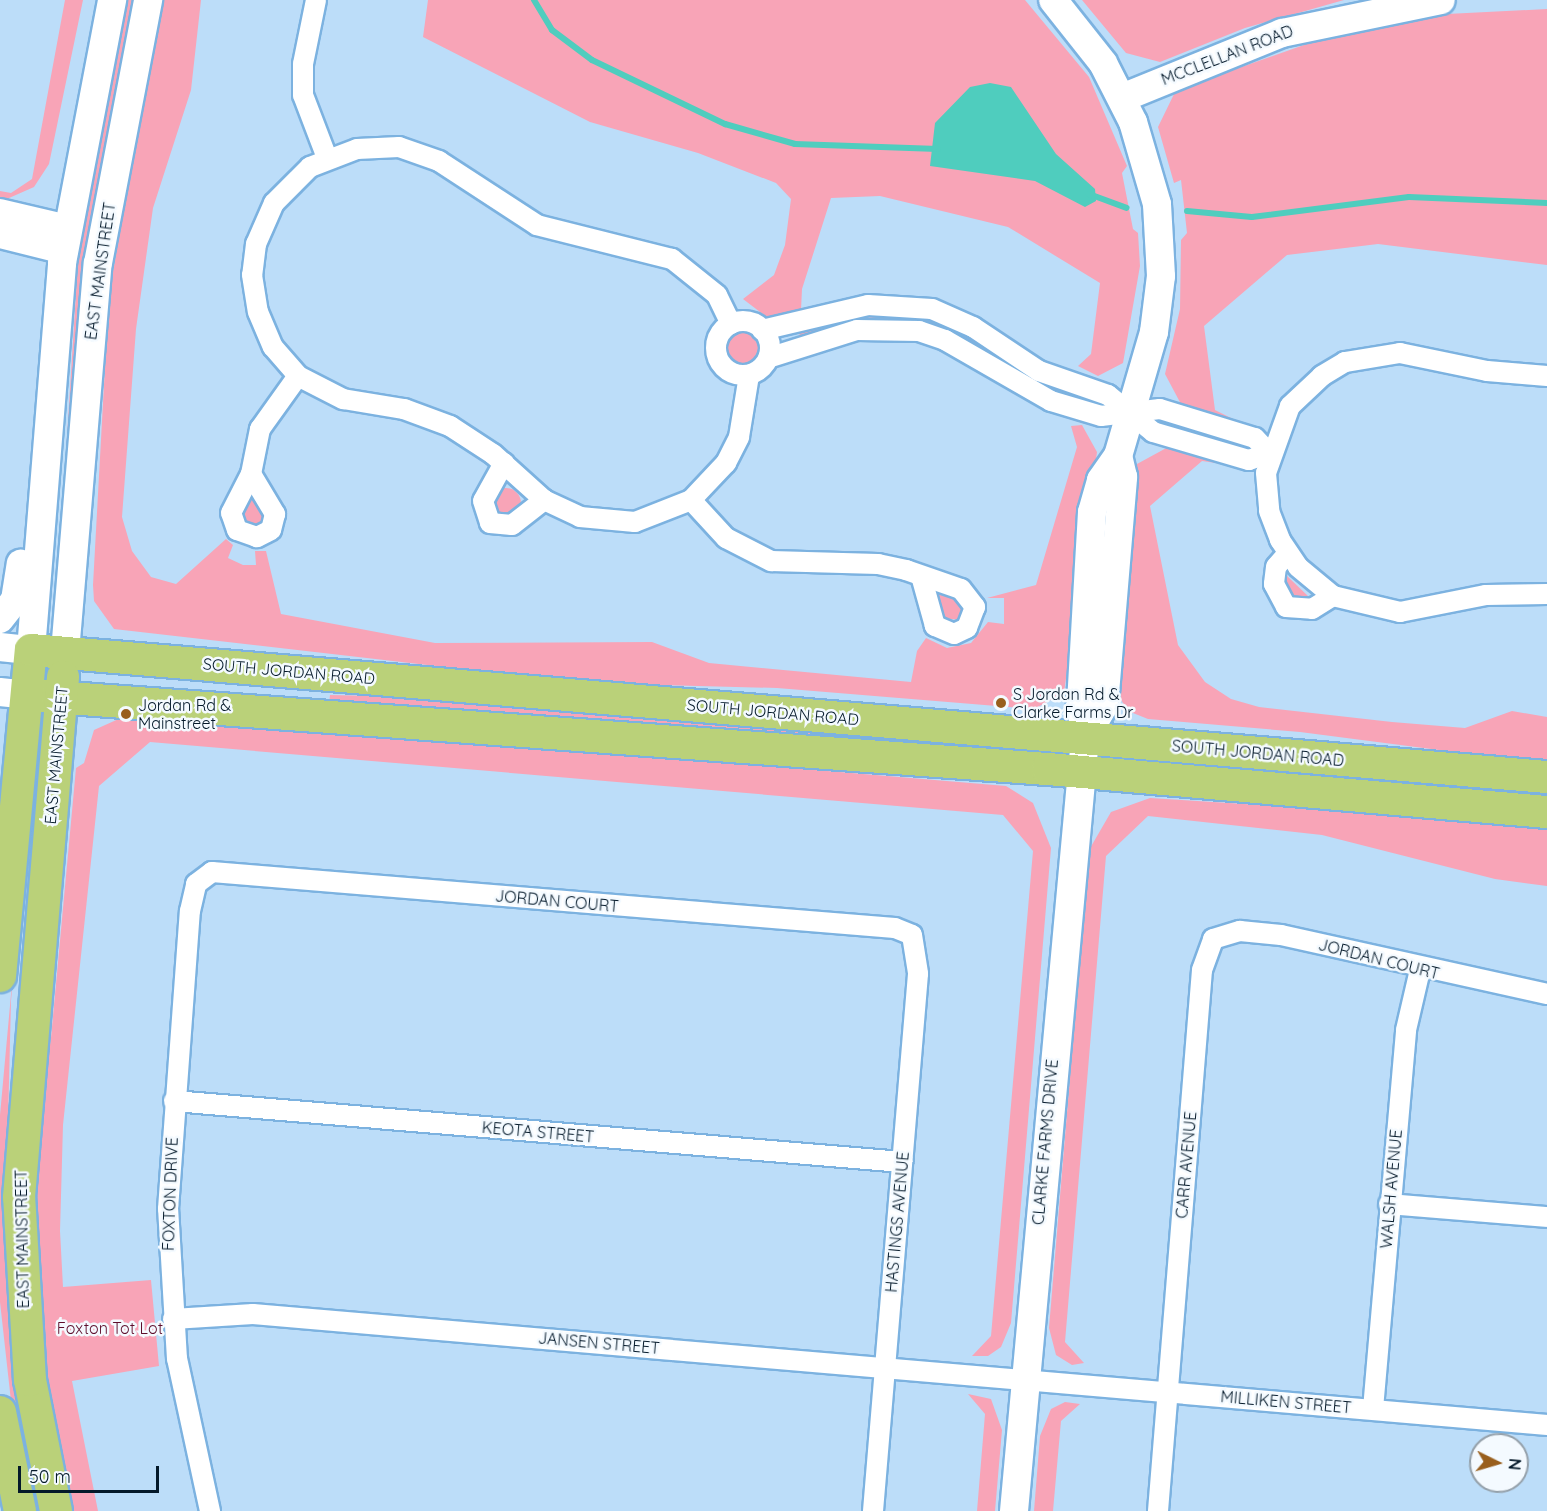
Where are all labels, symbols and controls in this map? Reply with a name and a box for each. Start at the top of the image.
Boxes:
street label: MCCLELLAN ROAD [1158,21,1296,89]
street label: EAST MAINSTREET [81,201,119,341]
street label: SOUTH JORDAN ROAD [202,654,376,688]
place label: S Jordan Rd & Clarke Farms Dr [1013,684,1133,722]
street label: EAST MAINSTREET [40,685,72,825]
place label: Jordan Rd & Mainstreet [138,695,231,733]
street label: SOUTH JORDAN ROAD [686,695,860,729]
marker: S Jordan Rd & Clarke Farms Dr [994,696,1008,710]
marker: Jordan Rd & Mainstreet [119,707,133,721]
street label: SOUTH JORDAN ROAD [1171,736,1345,770]
street label: JORDAN COURT [494,886,620,916]
street label: JORDAN COURT [1316,935,1442,983]
street label: CLARKE FARMS DRIVE [1028,1058,1062,1226]
street label: CARR AVENUE [1172,1111,1200,1219]
street label: KEOTA STREET [481,1118,595,1146]
street label: WALSH AVENUE [1376,1129,1406,1249]
street label: FOXTON DRIVE [158,1137,182,1251]
street label: HASTINGS AVENUE [881,1151,913,1293]
street label: EAST MAINSTREET [11,1169,33,1309]
park label: Foxton Tot Lot [57,1318,163,1338]
street label: JANSEN STREET [537,1328,661,1358]
street label: MILLIKEN STREET [1220,1387,1352,1417]
north arrow [1469,1433,1529,1493]
scale bar [21,1454,162,1492]
text: N [1504,1458,1525,1471]
text: 50 m [29,1465,71,1488]

